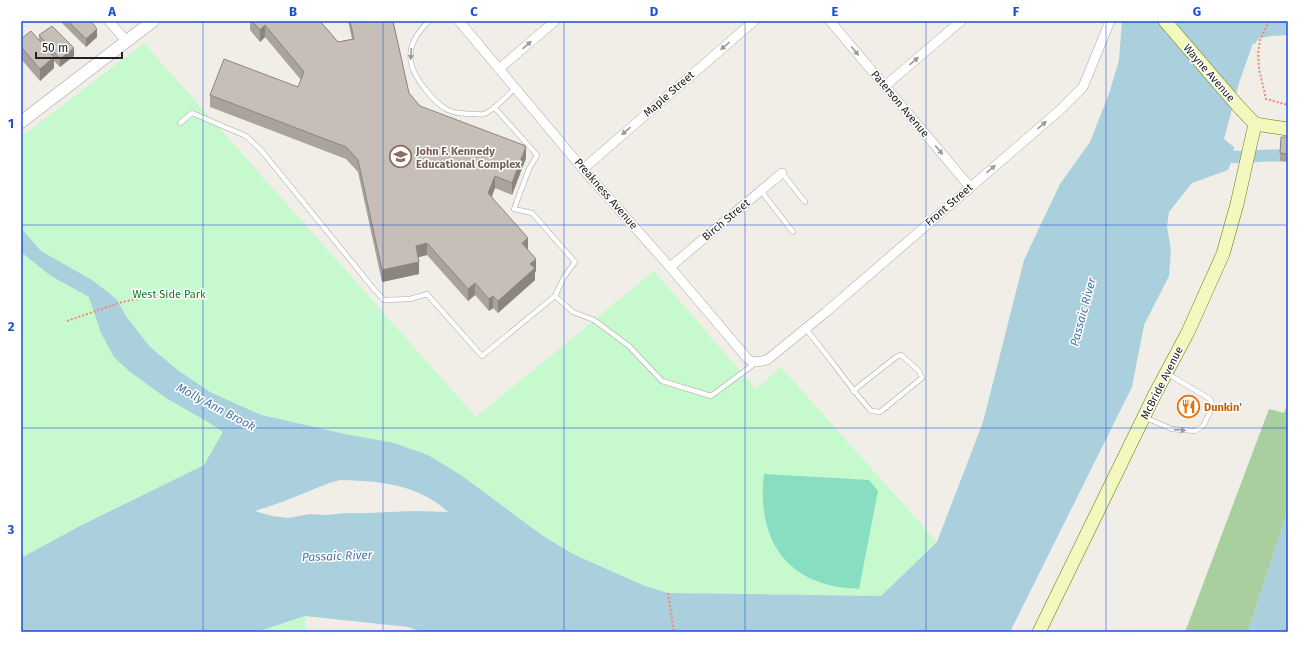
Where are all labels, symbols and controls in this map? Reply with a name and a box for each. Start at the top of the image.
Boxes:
text: A [107,4,116,19]
text: B [289,4,297,19]
text: C [470,4,478,19]
text: D [650,4,659,19]
text: E [832,4,839,19]
text: F [1013,4,1020,19]
text: G [1193,4,1201,19]
scale bar [36,34,122,60]
text: 50 m [42,41,68,55]
one-way arrow [522,41,531,50]
one-way arrow [719,42,730,51]
street label: Wayne Avenue [1181,42,1237,104]
one-way arrow [851,45,860,56]
one-way arrow [408,48,415,60]
one-way arrow [909,56,920,65]
street label: Maple Street [641,68,697,120]
street label: Paterson Avenue [868,68,932,140]
text: 1 [8,116,14,131]
one-way arrow [1037,120,1047,130]
one-way arrow [621,127,632,136]
school or university icon: John F. Kennedy Educational Complex [388,144,414,170]
place label: John F. Kennedy Educational Complex [415,145,521,171]
one-way arrow [934,145,943,156]
street label: Preakness Avenue [572,156,640,232]
one-way arrow [986,164,996,173]
street label: Front Street [923,181,975,229]
street label: Birch Street [700,196,752,244]
water label: Passaic River [1067,276,1099,348]
park label: West Side Park [132,288,206,301]
text: 2 [8,319,15,334]
street label: McBride Avenue [1138,344,1186,422]
water label: Molly Ann Brook [174,380,258,434]
restaurant icon: Dunkin' [1175,394,1201,420]
place label: Dunkin' [1204,401,1242,414]
one-way arrow [1174,427,1187,433]
text: 3 [7,522,15,537]
water label: Passaic River [302,548,373,564]

